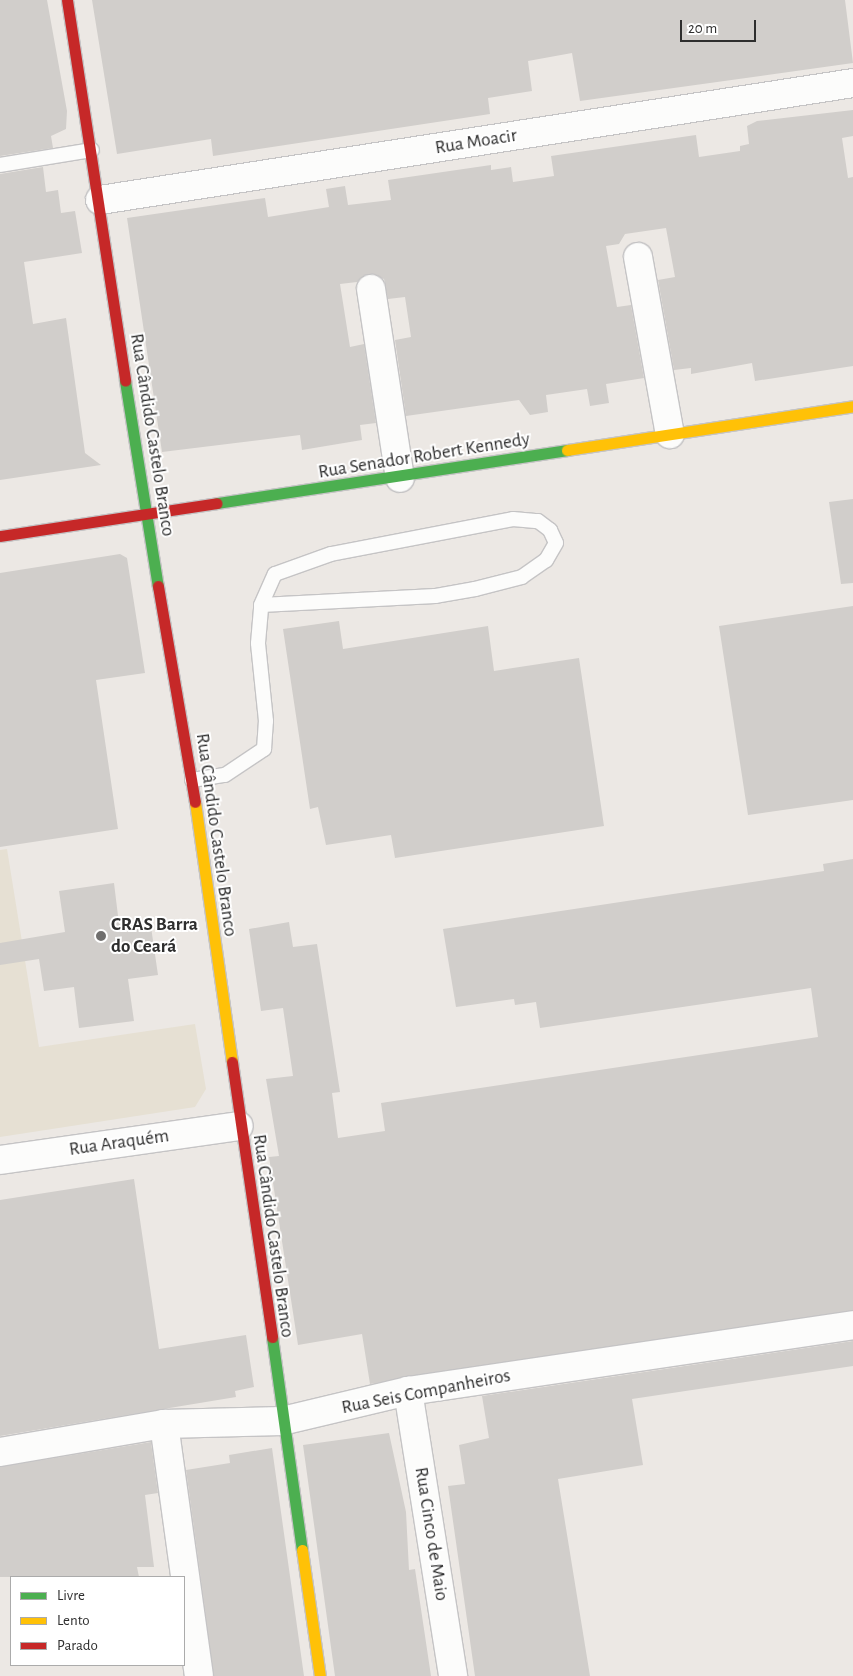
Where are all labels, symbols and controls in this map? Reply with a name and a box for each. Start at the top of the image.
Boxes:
scale bar [683,10,759,42]
text: 20 m [688,21,717,36]
street label: Rua Moacir [433,124,519,160]
street label: Rua Cândido Castelo Branco [125,332,179,538]
street label: Rua Senador Robert Kennedy [317,428,531,484]
street label: Rua Cândido Castelo Branco [190,732,242,938]
place label: CRAS Barra do Ceará [111,914,198,958]
marker: CRAS Barra do Ceará [95,930,107,942]
street label: Rua Araquém [68,1125,170,1161]
street label: Rua Cândido Castelo Branco [247,1133,299,1339]
street label: Rua Seis Companheiros [340,1364,512,1420]
street label: Rua Cinco de Maio [409,1466,453,1602]
legend [10,1576,185,1666]
text: Livre [57,1588,85,1603]
text: Lento [57,1613,90,1628]
text: Parado [57,1638,98,1653]

